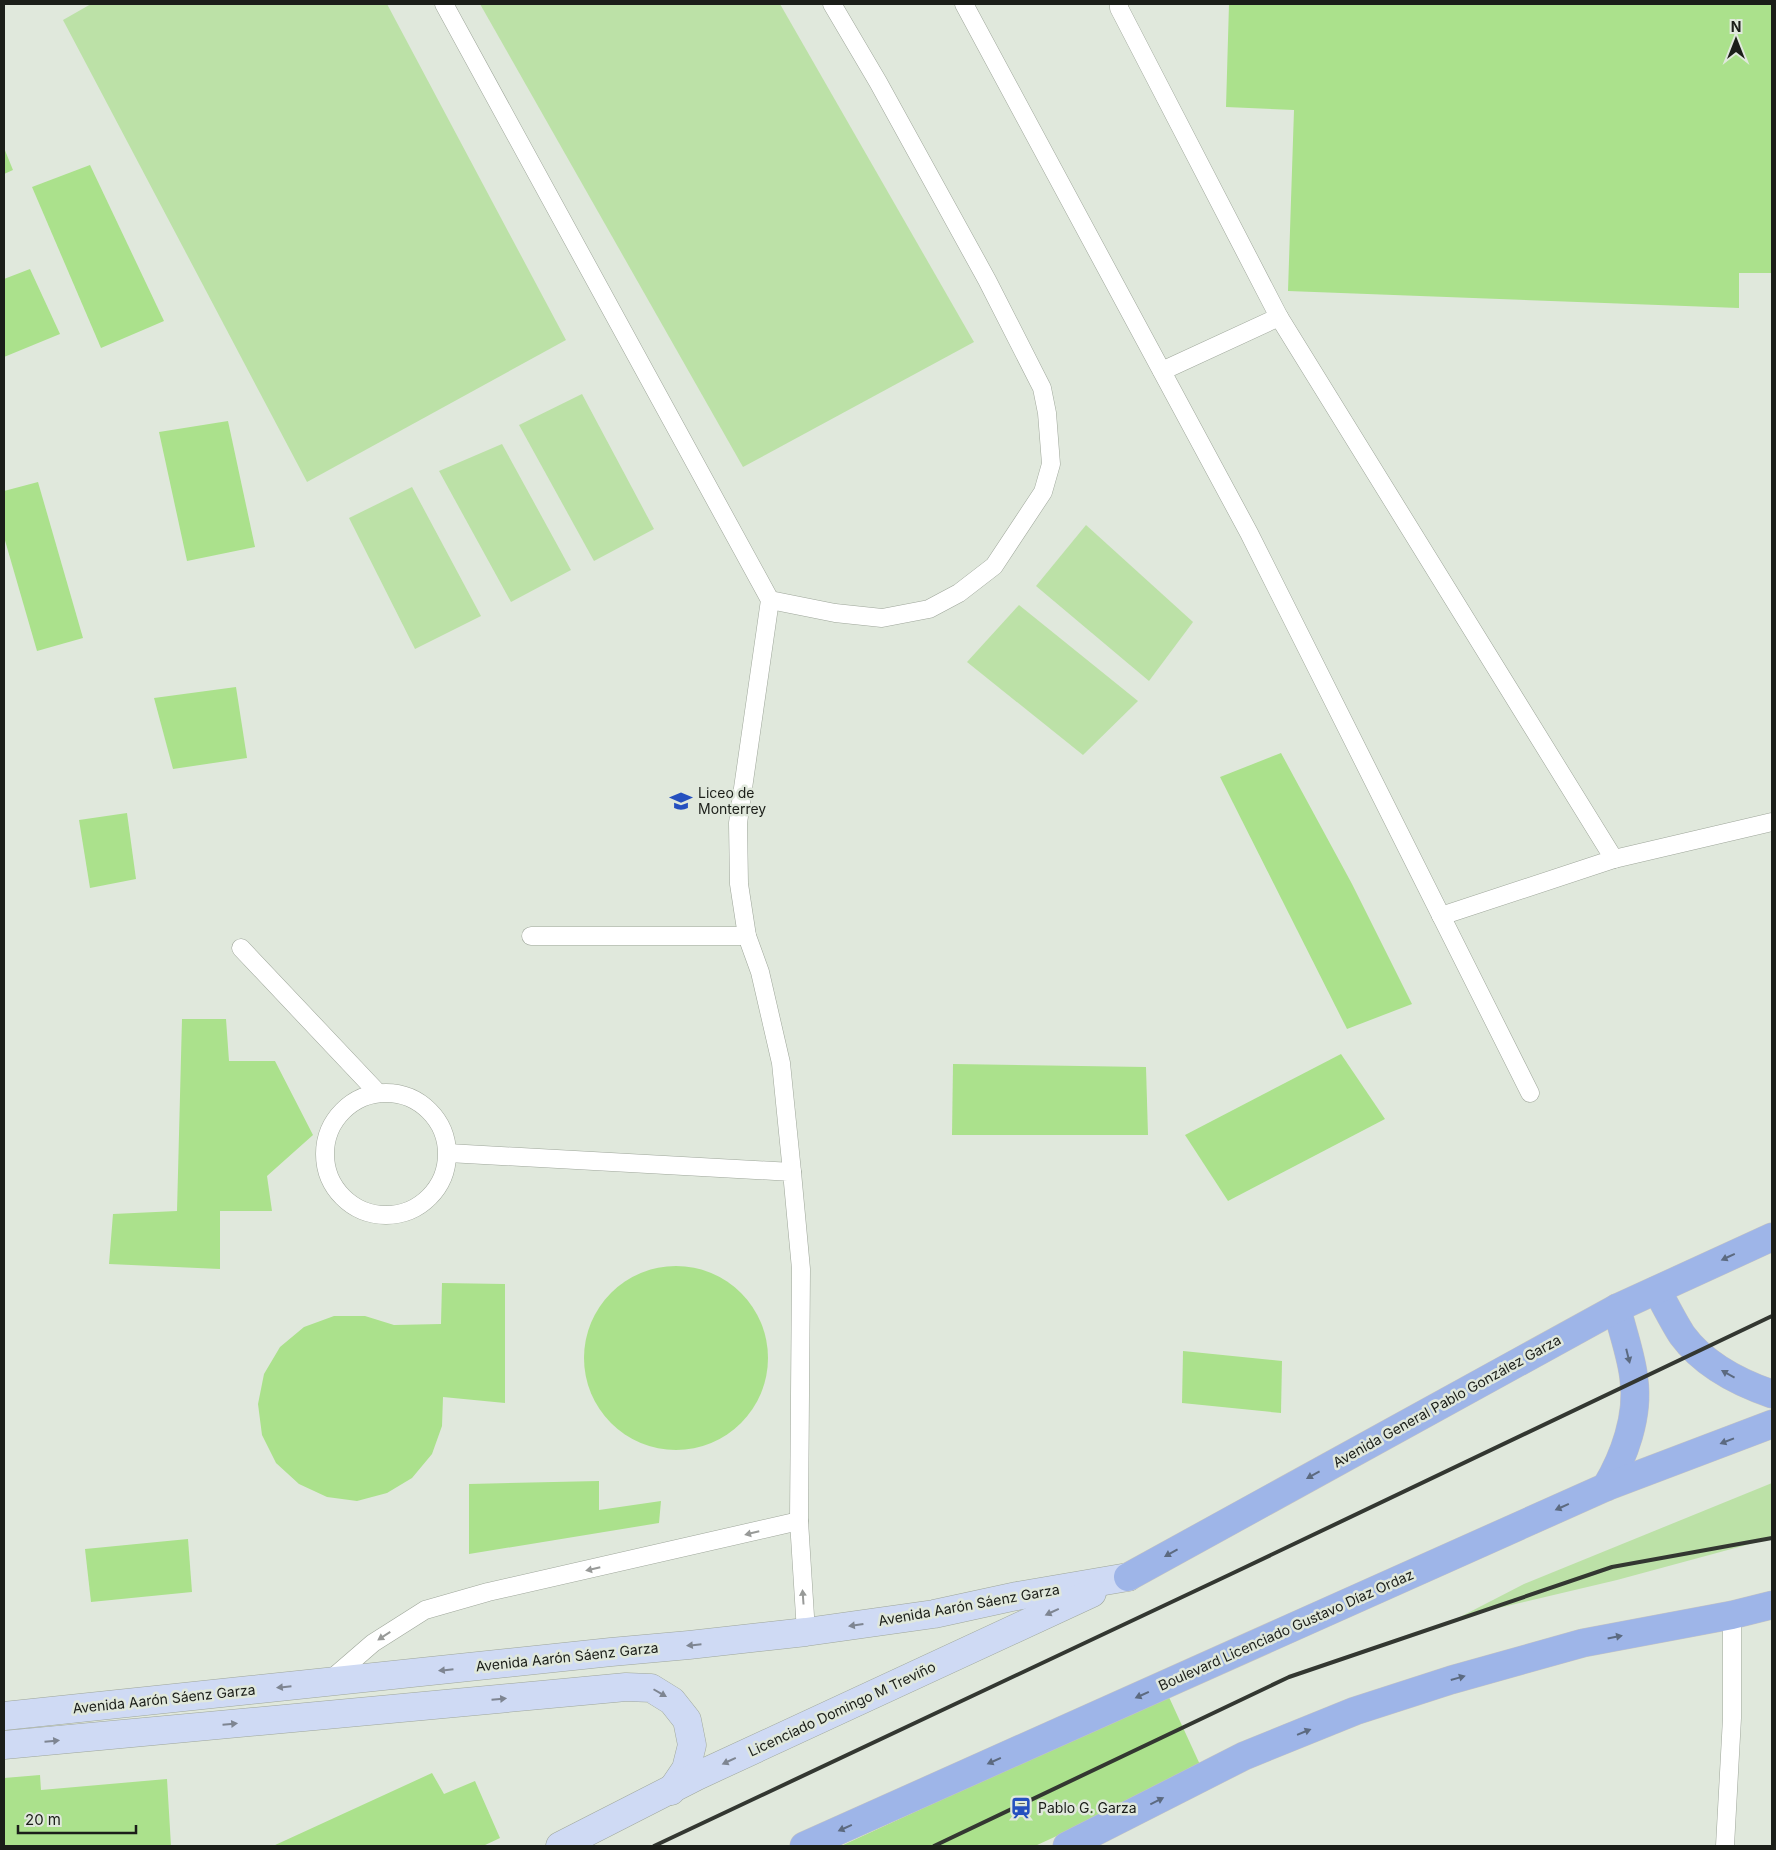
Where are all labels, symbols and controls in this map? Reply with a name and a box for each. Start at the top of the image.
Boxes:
north arrow [1711,15,1761,65]
text: N [1731,18,1741,35]
place label: Liceo de Monterrey [698,784,766,817]
school or university icon: Liceo de Monterrey [668,788,694,814]
one-way arrow [1721,1253,1735,1261]
street label: Avenida General Pablo González Garza [1330,1331,1564,1471]
one-way arrow [1624,1348,1632,1363]
one-way arrow [1721,1370,1734,1379]
one-way arrow [1719,1438,1734,1445]
one-way arrow [1306,1471,1320,1479]
one-way arrow [1555,1503,1569,1511]
one-way arrow [744,1529,759,1537]
one-way arrow [1163,1549,1178,1557]
one-way arrow [586,1565,601,1573]
street label: Boulevard Licenciado Gustavo Díaz Ordaz [1156,1565,1416,1694]
street label: Avenida Aarón Sáenz Garza [877,1580,1061,1629]
one-way arrow [799,1588,807,1604]
one-way arrow [1044,1607,1059,1616]
one-way arrow [847,1621,863,1629]
one-way arrow [377,1631,391,1641]
one-way arrow [1607,1633,1622,1641]
street label: Avenida Aarón Sáenz Garza [475,1638,659,1675]
one-way arrow [686,1641,702,1649]
street label: Licenciado Domingo M Treviño [745,1658,938,1760]
one-way arrow [437,1666,453,1674]
one-way arrow [1450,1674,1465,1682]
street label: Avenida Aarón Sáenz Garza [72,1680,256,1717]
one-way arrow [276,1683,292,1691]
one-way arrow [653,1689,666,1698]
one-way arrow [1135,1691,1149,1699]
one-way arrow [492,1695,508,1703]
one-way arrow [222,1720,238,1728]
one-way arrow [1297,1727,1311,1735]
one-way arrow [45,1737,61,1745]
one-way arrow [722,1757,737,1765]
one-way arrow [987,1758,1001,1766]
station icon: Pablo G. Garza [1008,1795,1034,1821]
one-way arrow [1150,1796,1164,1804]
place label: Pablo G. Garza [1038,1799,1137,1816]
scale bar [18,1802,135,1834]
text: 20 m [25,1810,61,1829]
one-way arrow [838,1824,852,1832]

